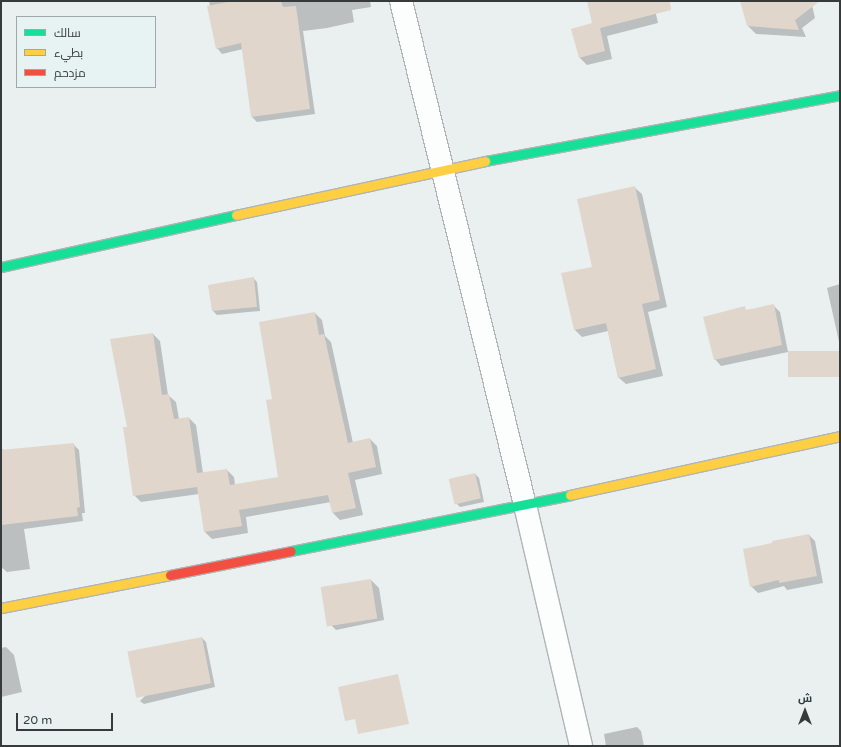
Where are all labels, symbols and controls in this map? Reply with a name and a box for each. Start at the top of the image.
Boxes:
legend [16,16,156,88]
text: سالك [54,26,81,40]
text: بطيء [54,46,83,60]
text: مزدحم [54,66,86,80]
north arrow [785,691,825,731]
text: ش [798,692,812,705]
scale bar [18,705,115,731]
text: 20 m [23,713,52,727]

